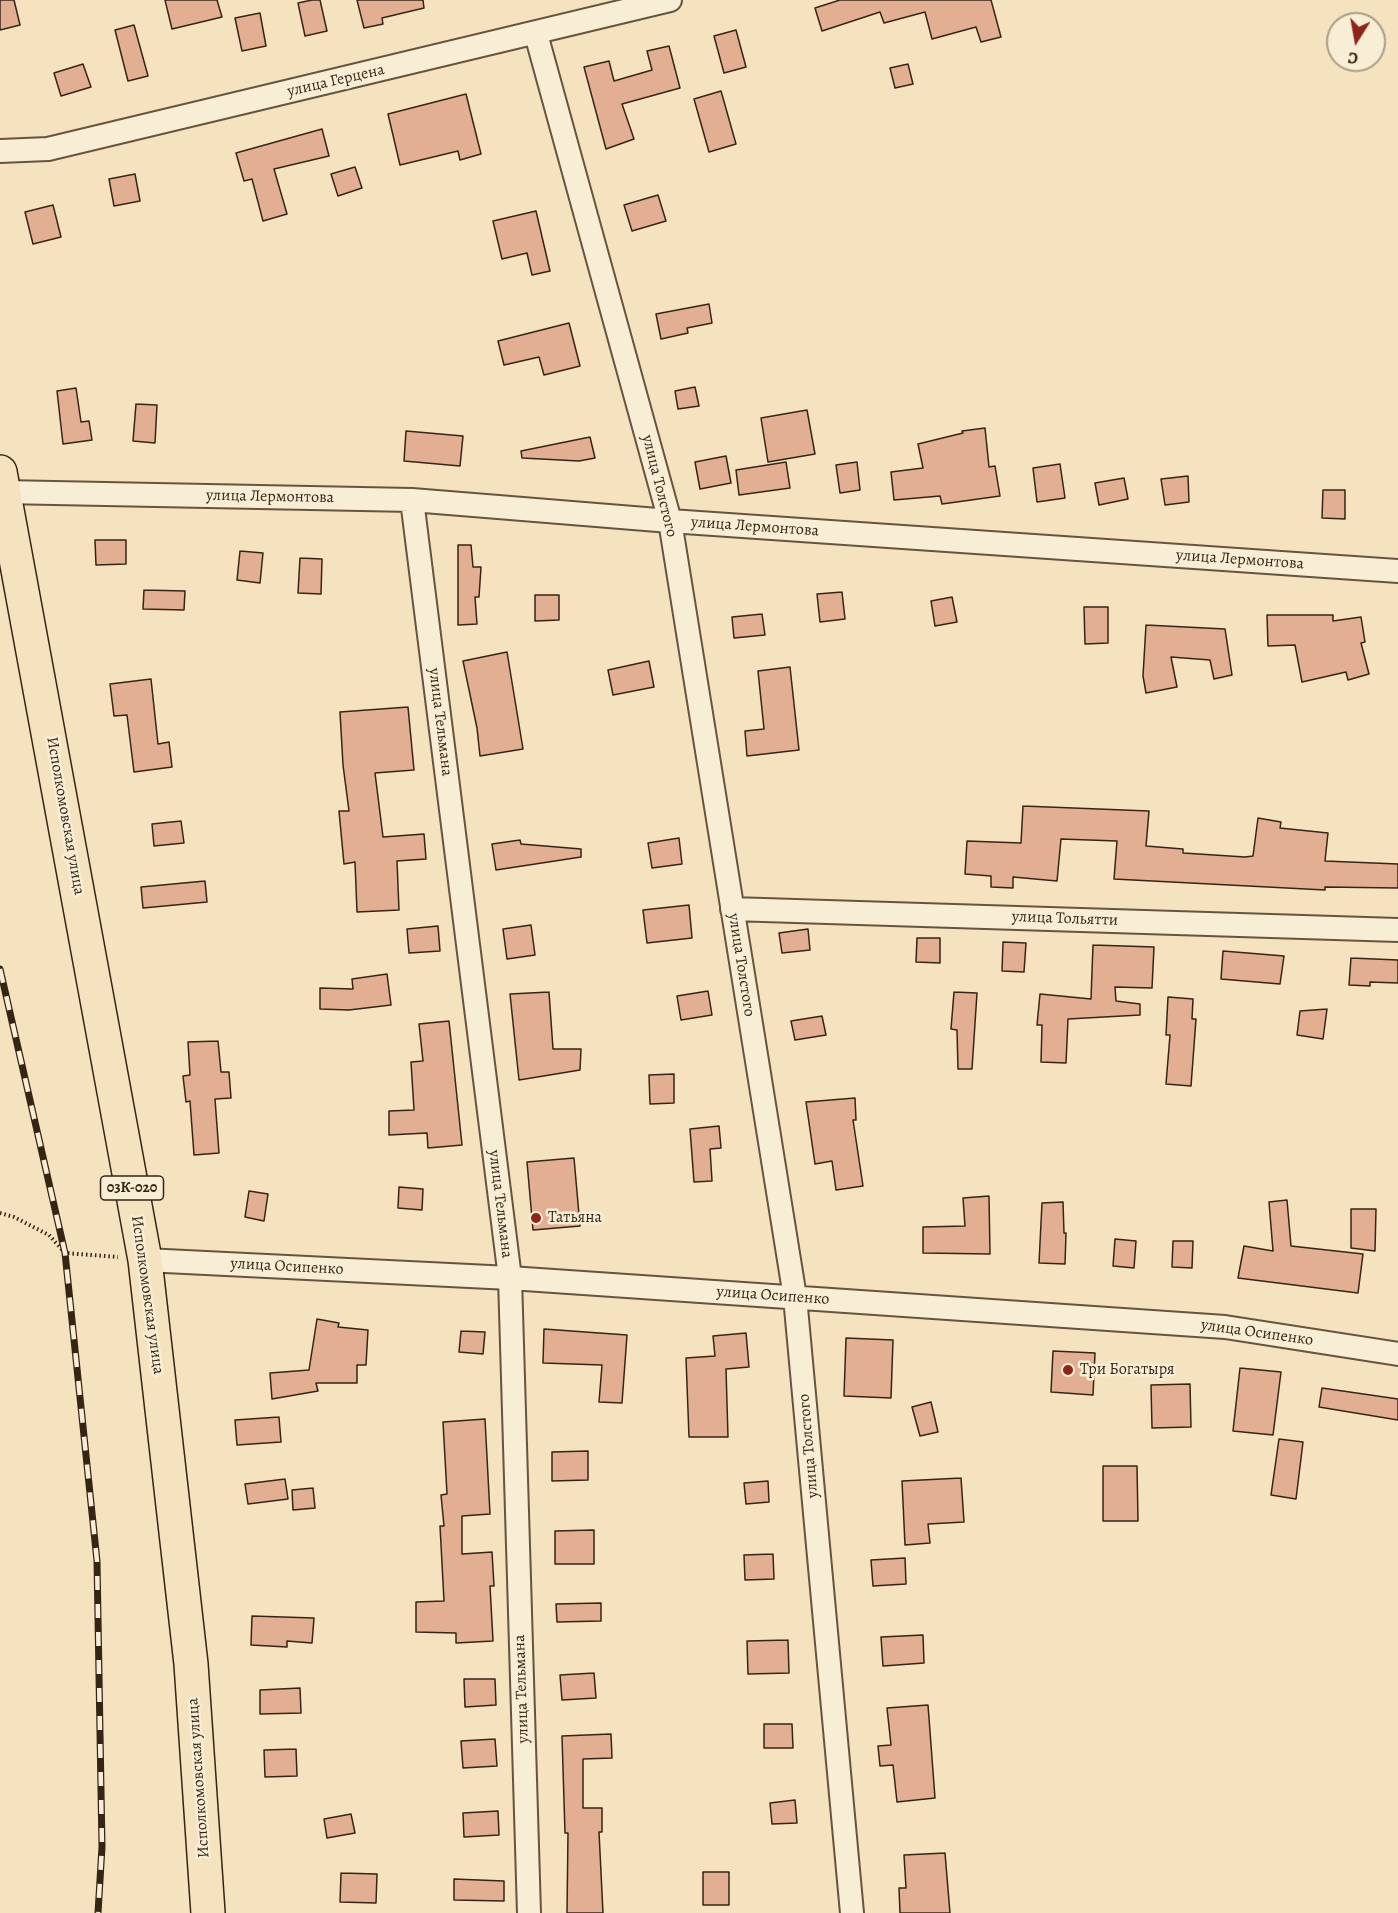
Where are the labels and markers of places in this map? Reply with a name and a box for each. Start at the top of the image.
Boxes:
place label: Татьяна [548,1208,602,1228]
marker: Татьяна [529,1211,543,1225]
place label: Три Богатыря [1080,1360,1174,1380]
marker: Три Богатыря [1061,1363,1075,1377]

